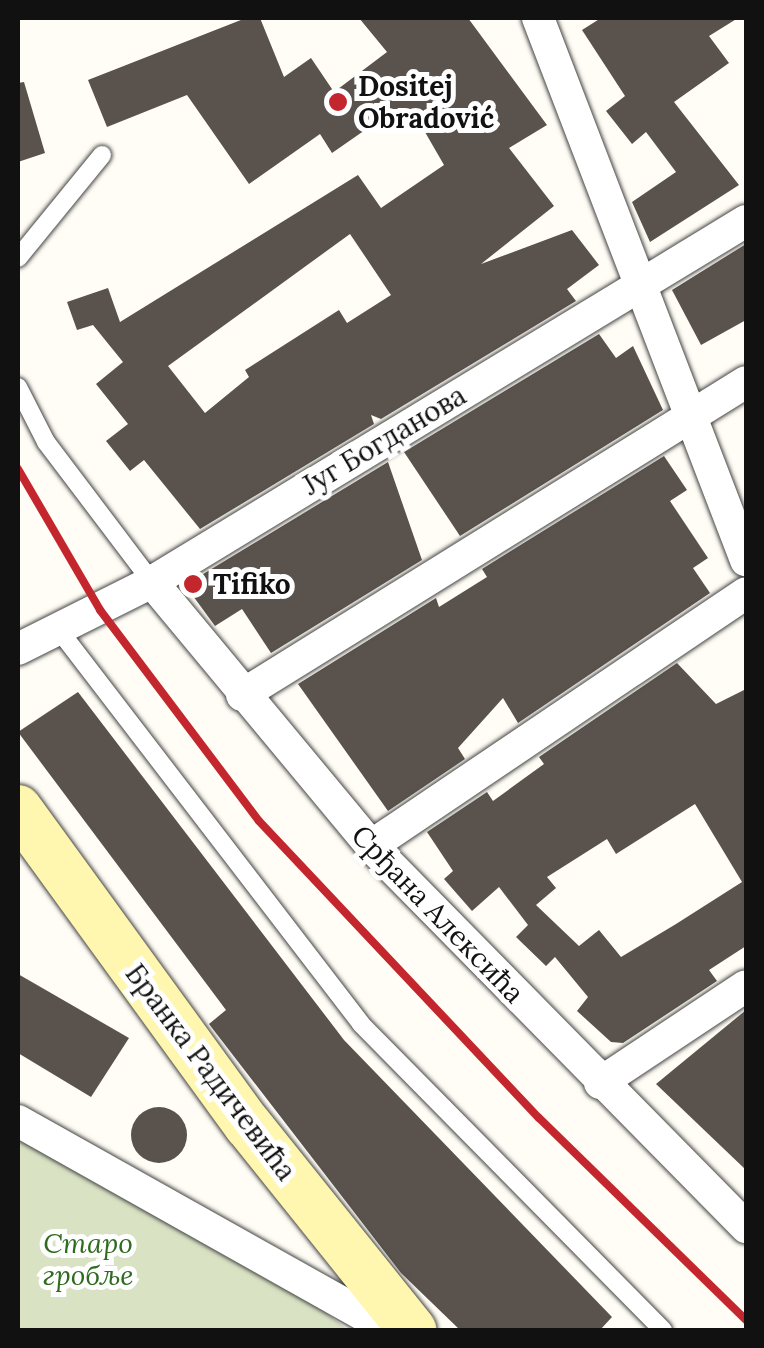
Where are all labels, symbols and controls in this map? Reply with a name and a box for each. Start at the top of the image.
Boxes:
place label: Dositej Obradović [358,69,494,135]
marker: Dositej Obradović [327,91,349,113]
street label: Југ Богданова [296,378,472,502]
place label: Tifiko [213,567,291,601]
marker: Tifiko [182,573,204,595]
street label: Срђана Алексића [345,818,531,1010]
street label: Бранка Радичевића [119,957,303,1187]
park label: Старо гробље [42,1226,134,1292]

